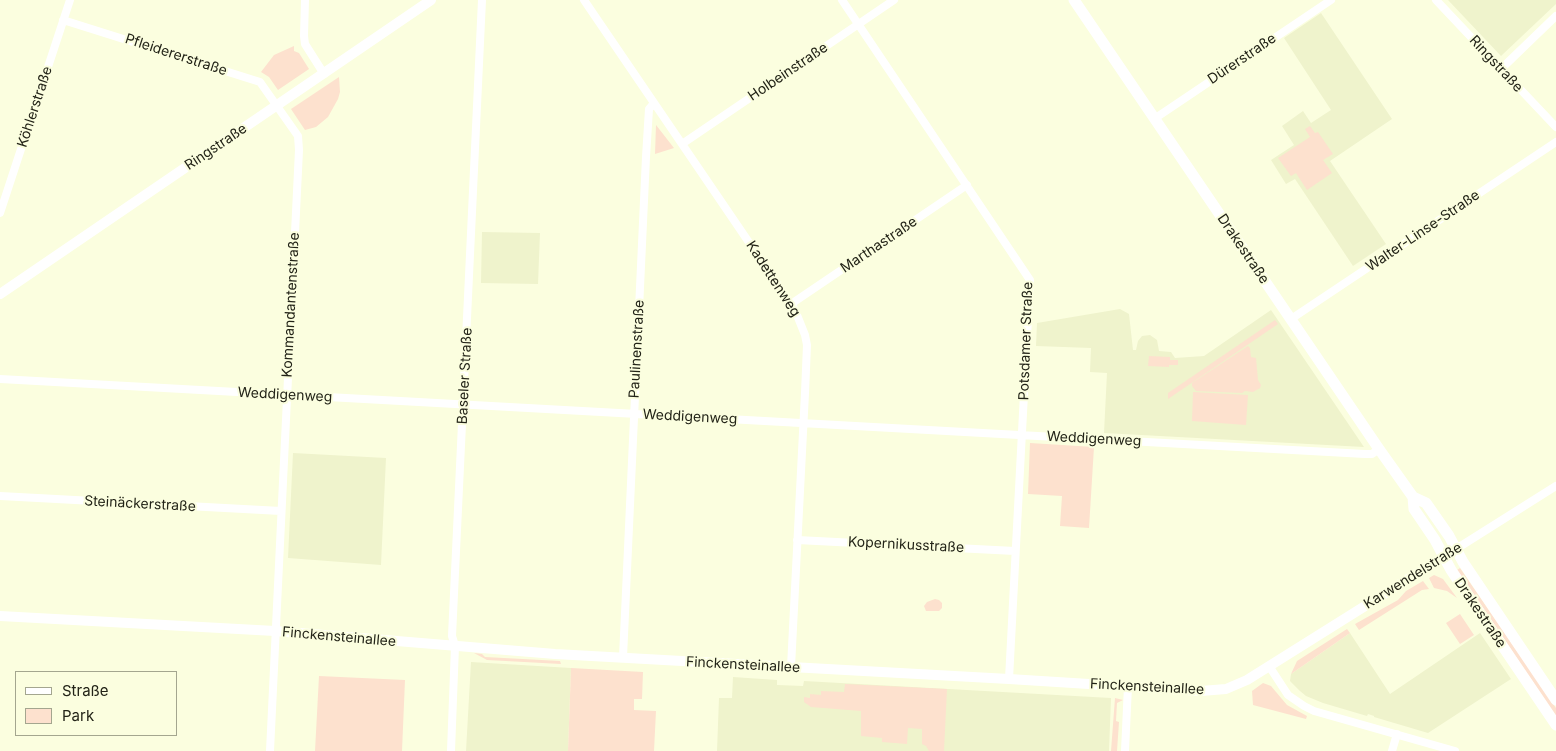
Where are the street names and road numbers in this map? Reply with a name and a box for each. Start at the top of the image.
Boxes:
street label: Dürerstraße [1205,30,1279,88]
street label: Pfleidererstraße [123,31,229,79]
street label: Ringstraße [1466,32,1526,96]
street label: Holbeinstraße [745,39,831,105]
street label: Köhlerstraße [14,64,56,150]
street label: Ringstraße [182,120,250,174]
street label: Walter-Linse-Straße [1363,187,1483,275]
street label: Drakestraße [1213,211,1273,287]
street label: Marthastraße [838,213,920,277]
street label: Kommandantenstraße [279,232,303,378]
street label: Kadettenweg [742,238,804,320]
street label: Potsdamer Straße [1016,281,1036,401]
street label: Paulinenstraße [626,299,648,399]
street label: Baseler Straße [454,327,476,425]
street label: Weddigenweg [237,384,333,406]
street label: Weddigenweg [642,406,738,428]
street label: Weddigenweg [1046,428,1142,450]
street label: Steinäckerstraße [84,493,196,515]
street label: Kopernikusstraße [847,534,965,556]
street label: Karwendelstraße [1361,539,1465,613]
street label: Drakestraße [1450,575,1510,651]
street label: Finckensteinallee [281,624,397,650]
street label: Finckensteinallee [685,654,801,676]
street label: Finckensteinallee [1089,676,1205,698]

